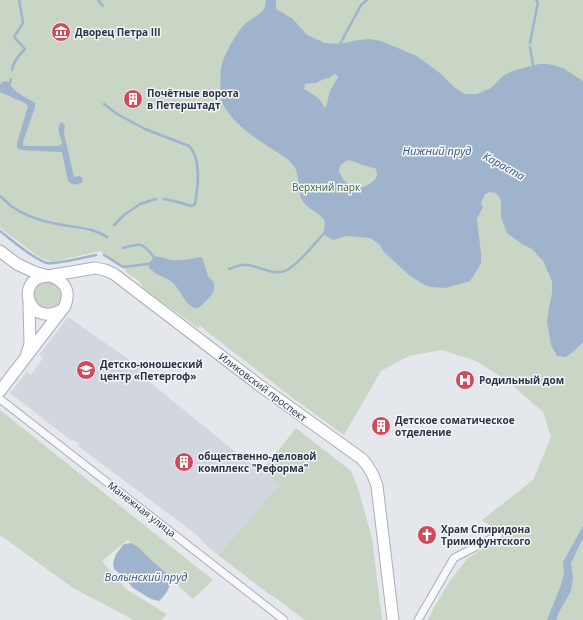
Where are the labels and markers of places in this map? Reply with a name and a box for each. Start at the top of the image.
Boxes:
museum icon: Дворец Петра III [50,21,72,43]
place label: Дворец Петра III [75,25,161,39]
place label: Почётные ворота в Петерштадт [147,86,239,112]
building icon: Почётные ворота в Петерштадт [122,88,144,110]
place label: Детско-юношеский центр «Петергоф» [100,357,203,383]
school or university icon: Детско-юношеский центр «Петергоф» [75,359,97,381]
hospital icon: Родильный дом [454,369,476,391]
place label: Родильный дом [479,373,564,387]
place label: Детское соматическое отделение [395,413,515,439]
building icon: Детское соматическое отделение [370,415,392,437]
place label: oбщеcтвенно-деловoй кoмплeкc "Peфoрма" [198,449,317,475]
building icon: oбщеcтвенно-деловoй кoмплeкc "Peфoрма" [173,451,195,473]
place label: Храм Спиридона Тримифунтского [441,522,530,548]
church icon: Храм Спиридона Тримифунтского [416,524,438,546]

